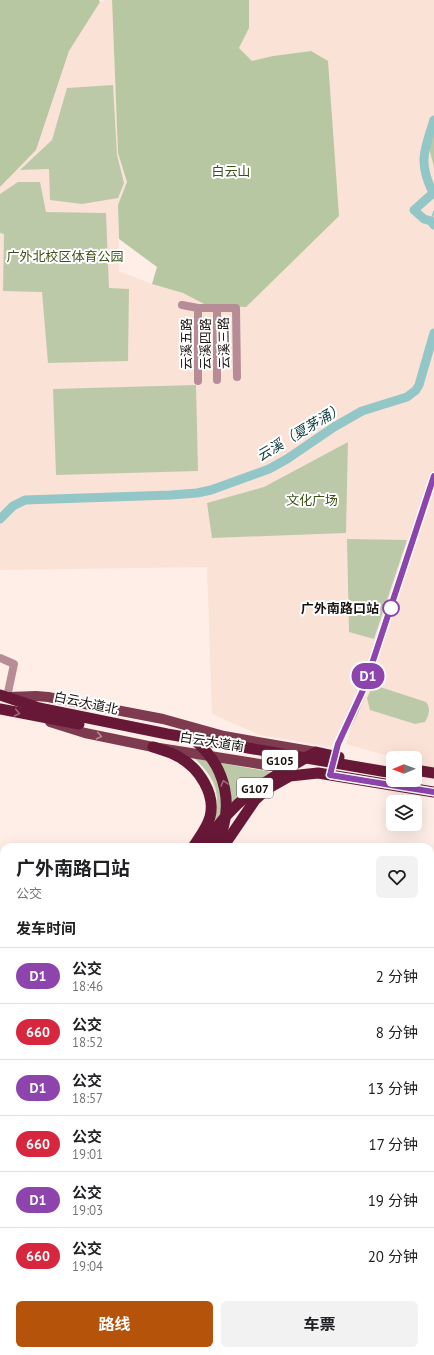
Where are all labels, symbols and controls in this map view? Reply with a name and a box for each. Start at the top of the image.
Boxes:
park label: 白云山 [211,163,251,180]
park label: 广外北校区体育公园 [6,248,124,265]
street label: 云溪三路 [215,317,233,369]
street label: 云溪五路 [178,318,195,370]
street label: 云溪四路 [197,318,214,370]
water label: 云溪（夏茅涌） [253,399,347,465]
park label: 文化广场 [286,492,338,509]
marker: 广外南路口站 [382,599,400,617]
place label: 广外南路口站 [301,600,379,617]
line badge: D1 [350,663,386,689]
text: D1 [360,667,377,685]
street label: 白云大道北 [52,688,120,718]
one-way arrow [14,708,21,716]
street label: 白云大道南 [179,729,245,755]
one-way arrow [96,731,102,739]
road number: G105 [262,750,298,770]
north arrow [386,751,422,787]
map controls [386,751,422,831]
road number: G107 [237,778,273,798]
one-way arrow [220,779,229,786]
button: layers [386,795,422,831]
text: 广外南路口站 [16,856,130,880]
button: heart [376,856,418,898]
text: 公交 [16,885,42,902]
text: 发车时间 [16,919,76,938]
text: 公交 [72,959,102,978]
text: D1 [30,967,47,985]
text: 2 分钟 [376,967,418,986]
text: 18:46 [72,978,103,995]
text: 公交 [72,1015,102,1034]
text: 660 [26,1023,50,1041]
text: 8 分钟 [376,1023,418,1042]
text: 18:52 [72,1034,103,1051]
text: 公交 [72,1071,102,1090]
text: D1 [30,1079,47,1097]
text: 13 分钟 [368,1079,418,1098]
text: 18:57 [72,1090,103,1107]
text: 公交 [72,1127,102,1146]
text: 660 [26,1135,50,1153]
text: 17 分钟 [368,1135,418,1154]
text: 19:01 [72,1146,103,1163]
text: 公交 [72,1183,102,1202]
text: D1 [30,1191,47,1209]
text: 19 分钟 [368,1191,418,1210]
text: 19:03 [72,1202,103,1219]
text: 公交 [72,1239,102,1258]
text: 660 [26,1247,50,1265]
text: 20 分钟 [368,1247,418,1266]
text: 19:04 [72,1258,103,1275]
button: 路线 [16,1301,213,1347]
button: 车票 [221,1301,418,1347]

